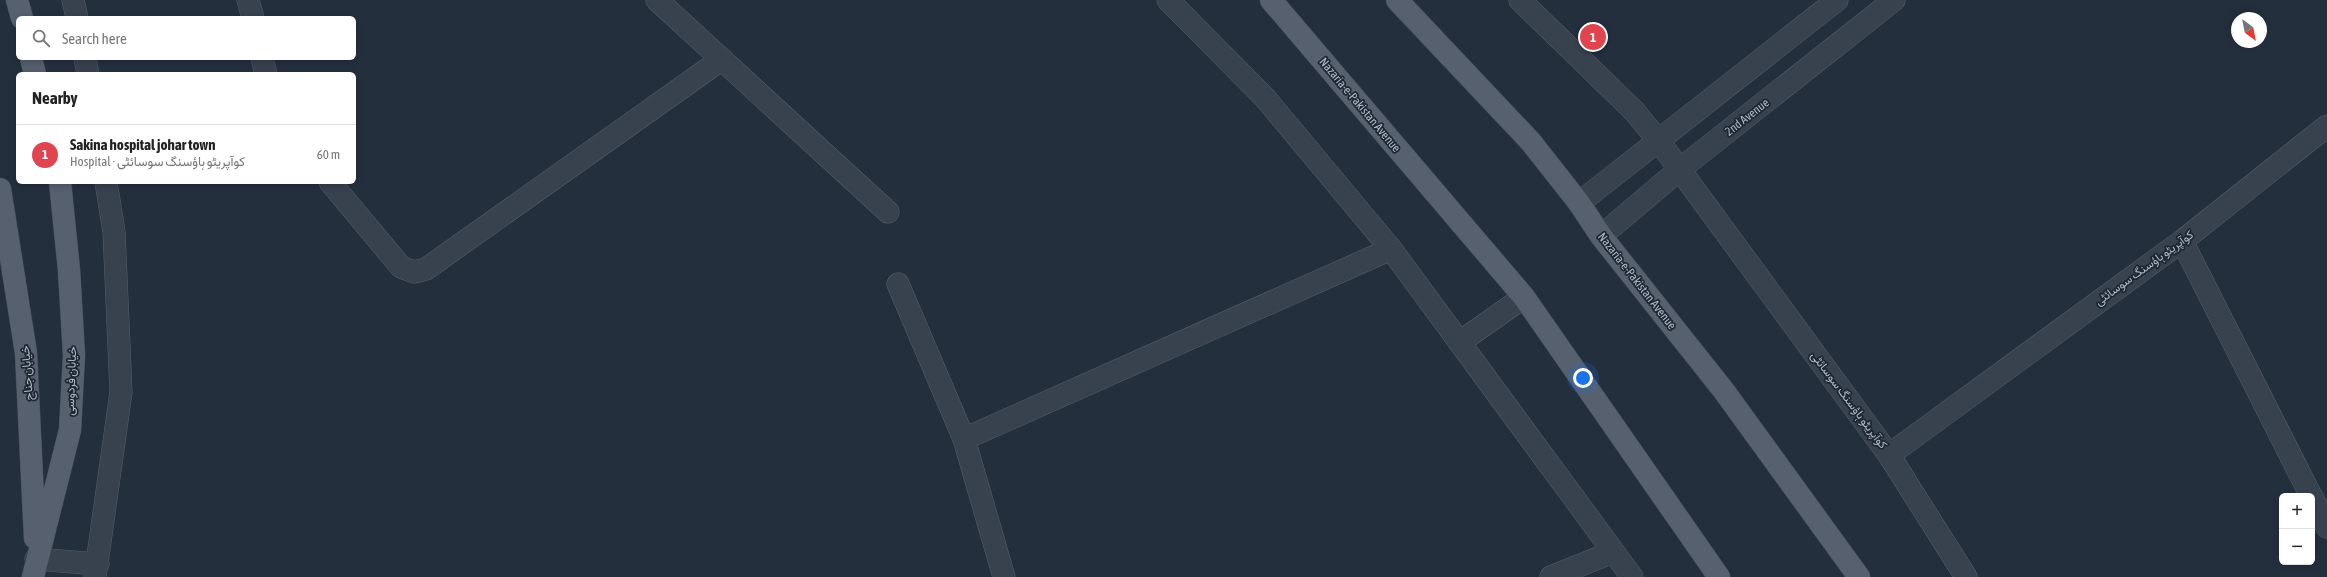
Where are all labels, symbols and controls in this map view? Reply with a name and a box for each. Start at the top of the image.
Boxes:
north arrow [2231,12,2267,48]
search box [16,16,356,60]
pin: 1 [1580,22,1606,52]
icon: search [30,27,52,49]
text: Search here [62,30,127,47]
street label: Nazaria-e-Pakistan Avenue [1316,55,1404,155]
text: Nearby [32,88,78,108]
street label: 2nd Avenue [1722,95,1772,139]
text: Sakina hospital johar town [70,136,216,153]
text: 1 [42,147,48,162]
text: 60 m [317,147,340,162]
text: Hospital · کوآپریٹو ہاؤسنگ سوسائٹی [70,154,245,169]
street label: کوآپریٹو ہاؤسنگ سوسائٹی [2092,228,2197,309]
street label: Nazaria-e-Pakistan Avenue [1595,230,1679,332]
street label: خیابان جناح [18,345,38,401]
street label: خیابان فردوسی [63,346,80,416]
street label: کوآپریٹو ہاؤسنگ سوسائٹی [1807,349,1890,452]
your location [1573,368,1593,388]
map controls [2279,493,2315,565]
button: + [2279,493,2315,529]
button: − [2279,529,2315,565]

